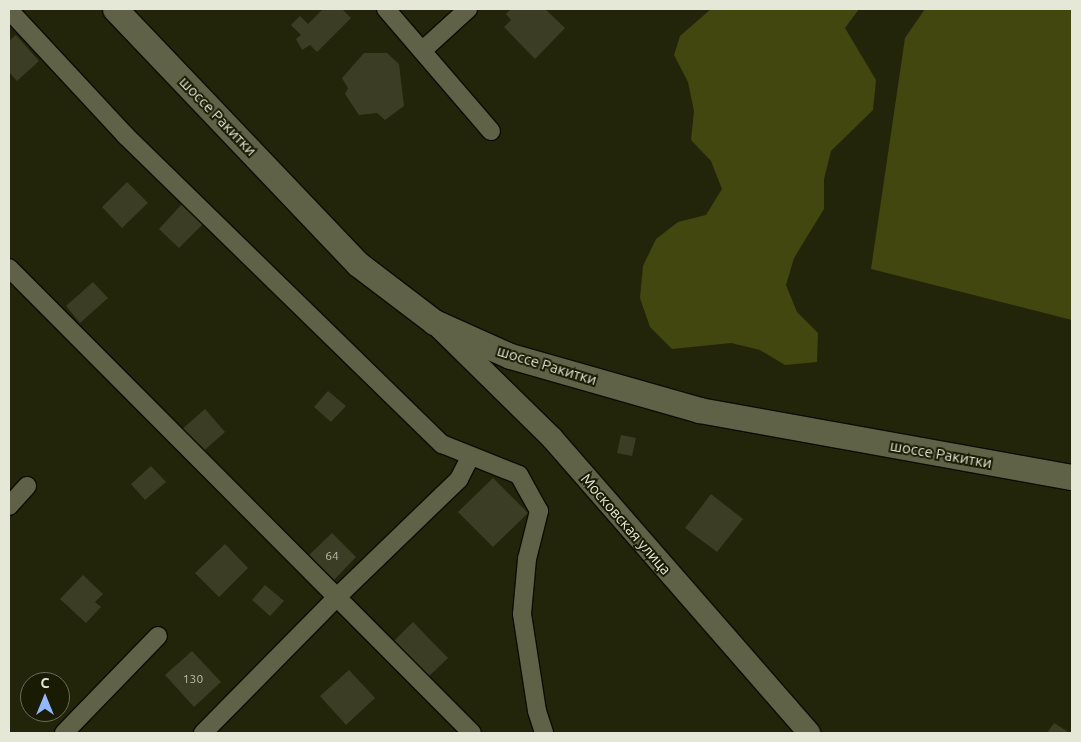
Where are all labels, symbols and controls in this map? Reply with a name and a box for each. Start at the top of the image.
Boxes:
street label: шоссе Ракитки [176,73,260,159]
street label: шоссе Ракитки [495,341,599,389]
street label: шоссе Ракитки [889,436,993,472]
street label: Московская улица [577,470,675,578]
house number: 64 [325,549,339,563]
north arrow [20,672,70,722]
house number: 130 [183,672,203,686]
text: С [41,675,49,691]

